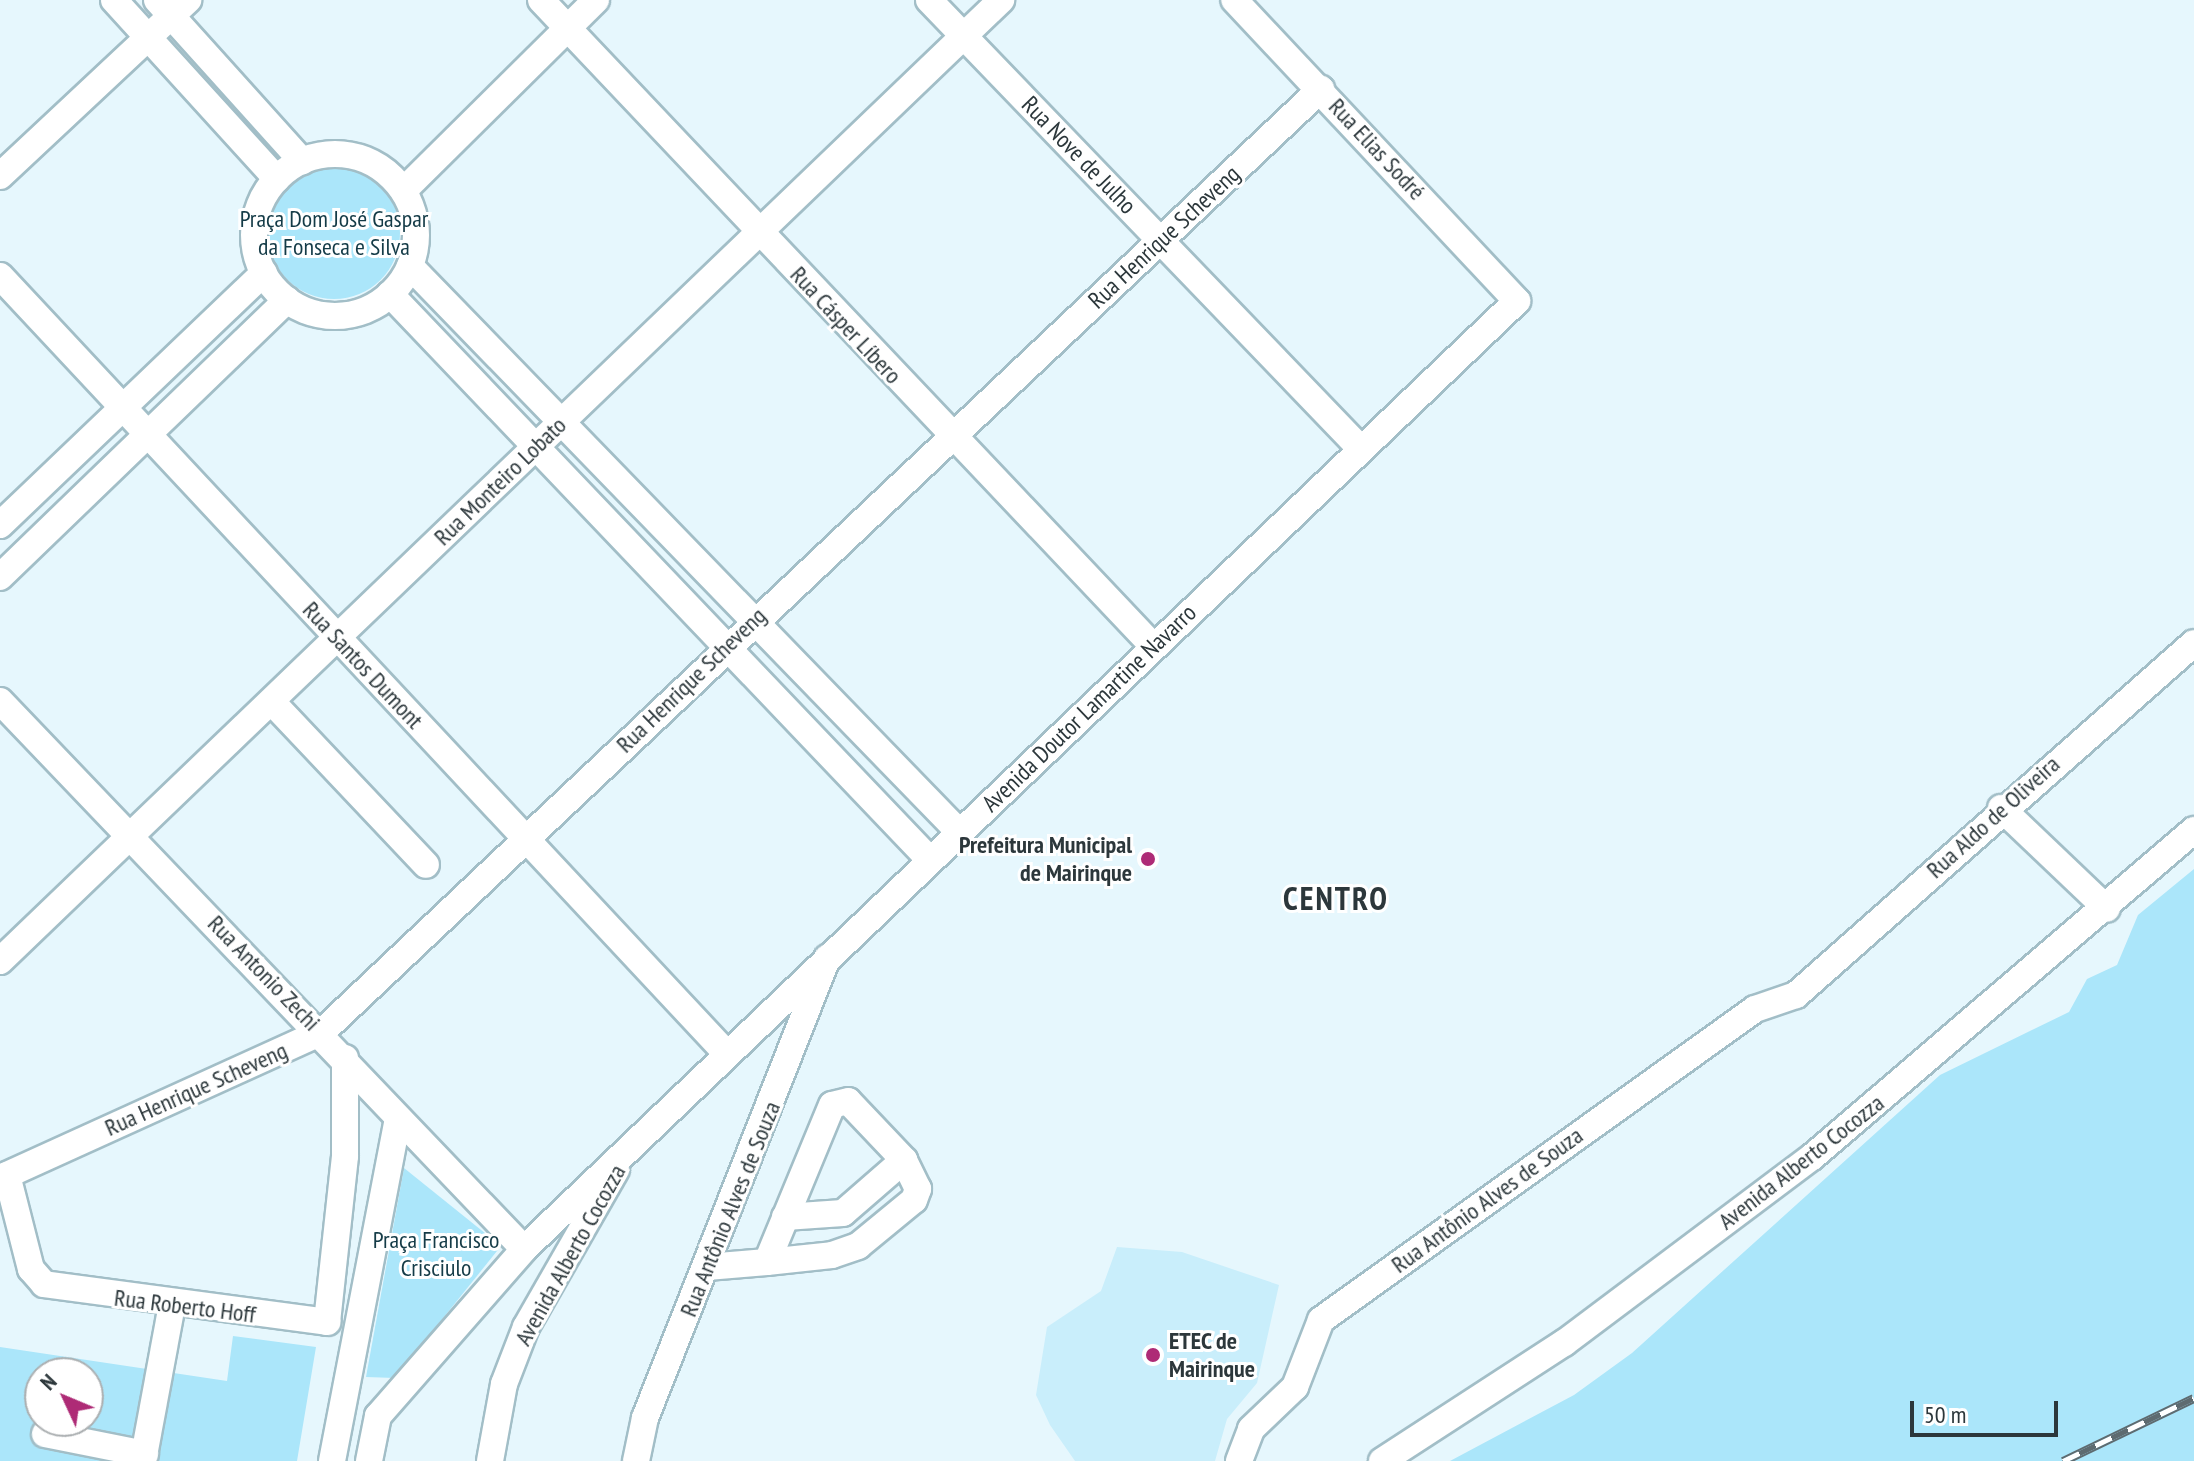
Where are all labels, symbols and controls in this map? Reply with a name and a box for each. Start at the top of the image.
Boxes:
street label: Rua Nove de Julho [1016,90,1142,220]
street label: Rua Elias Sodré [1323,92,1431,206]
street label: Rua Henrique Scheveng [1082,159,1246,315]
park label: Praça Dom José Gaspar da Fonseca e Silva [240,205,428,261]
street label: Rua Cásper Líbero [784,260,908,390]
street label: Rua Monteiro Lobato [428,411,572,551]
street label: Rua Santos Dumont [297,596,429,734]
street label: Avenida Doutor Lamartine Navarro [976,598,1202,818]
street label: Rua Henrique Scheveng [610,601,772,759]
street label: Rua Aldo de Oliveira [1920,750,2066,884]
place label: Prefeitura Municipal de Mairinque [959,831,1132,887]
marker: Prefeitura Municipal de Mairinque [1139,850,1157,868]
district label: CENTRO [1283,879,1389,917]
street label: Rua Antonio Zechi [202,909,326,1037]
street label: Rua Henrique Scheveng [100,1036,292,1142]
street label: Avenida Alberto Cocozza [1712,1088,1890,1236]
street label: Rua Antônio Alves de Souza [673,1097,787,1321]
street label: Rua Antônio Alves de Souza [1385,1121,1589,1279]
street label: Avenida Alberto Cocozza [508,1159,632,1351]
park label: Praça Francisco Crisciulo [373,1226,499,1282]
street label: Rua Roberto Hoff [113,1283,257,1329]
place label: ETEC de Mairinque [1169,1327,1255,1383]
marker: ETEC de Mairinque [1144,1346,1162,1364]
north arrow [24,1357,104,1437]
text: N [34,1368,62,1396]
scale bar [1914,1385,2062,1435]
text: 50 m [1924,1399,1966,1430]

